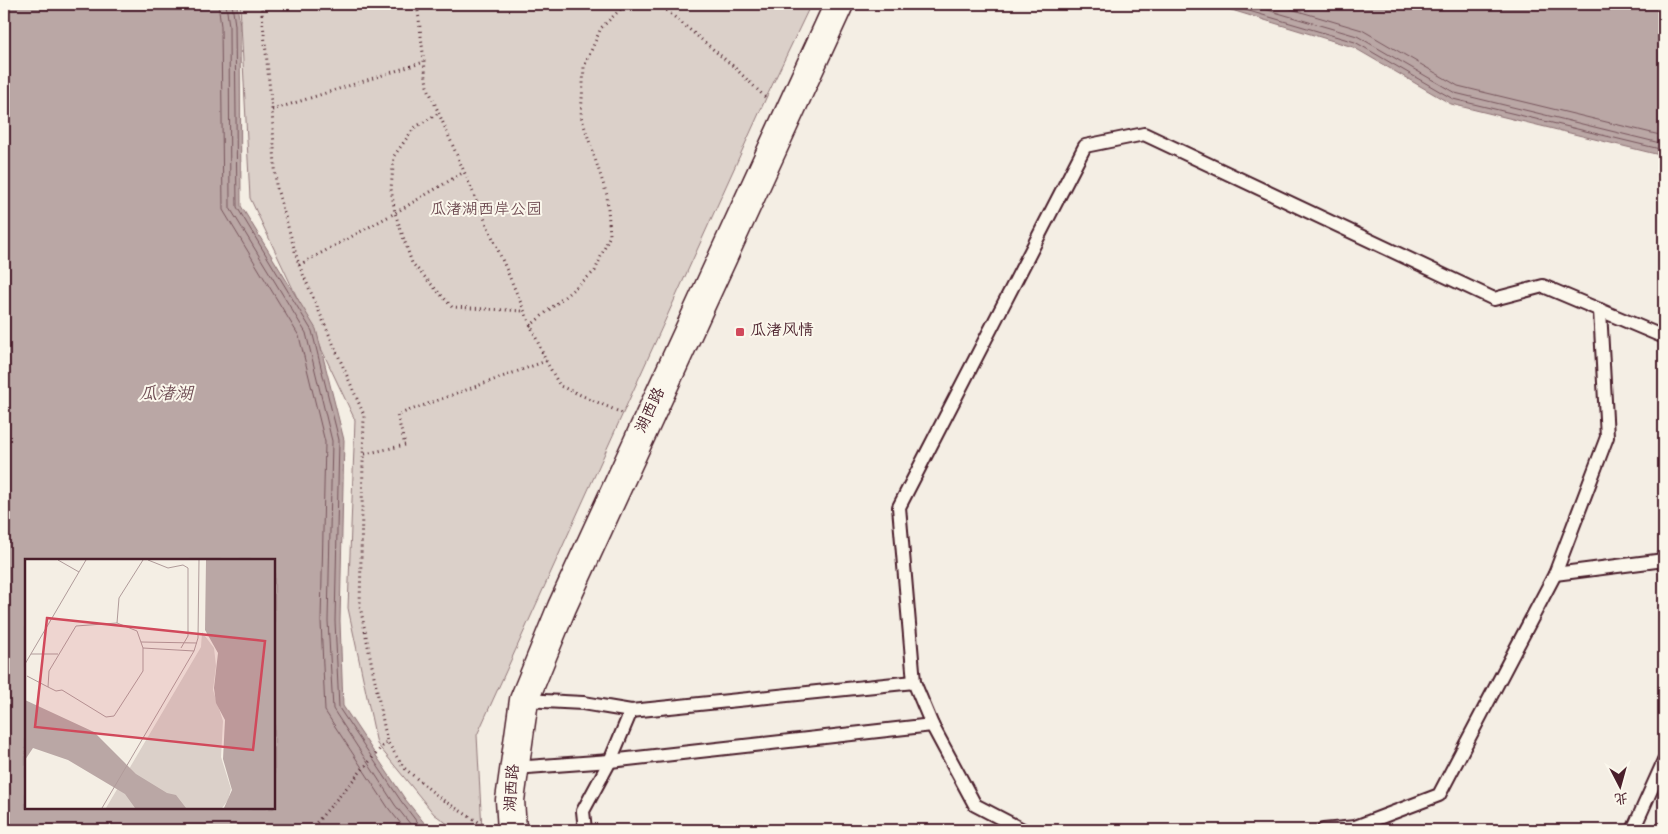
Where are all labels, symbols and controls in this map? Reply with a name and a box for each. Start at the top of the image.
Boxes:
park label: 瓜渚湖西岸公园 [430,201,542,221]
place label: 瓜渚风情 [750,321,814,342]
marker: 瓜渚风情 [734,326,746,338]
water label: 瓜渚湖 [139,384,195,406]
street label: 湖西路 [631,384,671,437]
inset map [25,559,275,809]
north arrow [1596,762,1646,812]
street label: 湖西路 [501,763,525,813]
text: 北 [1613,787,1629,806]

